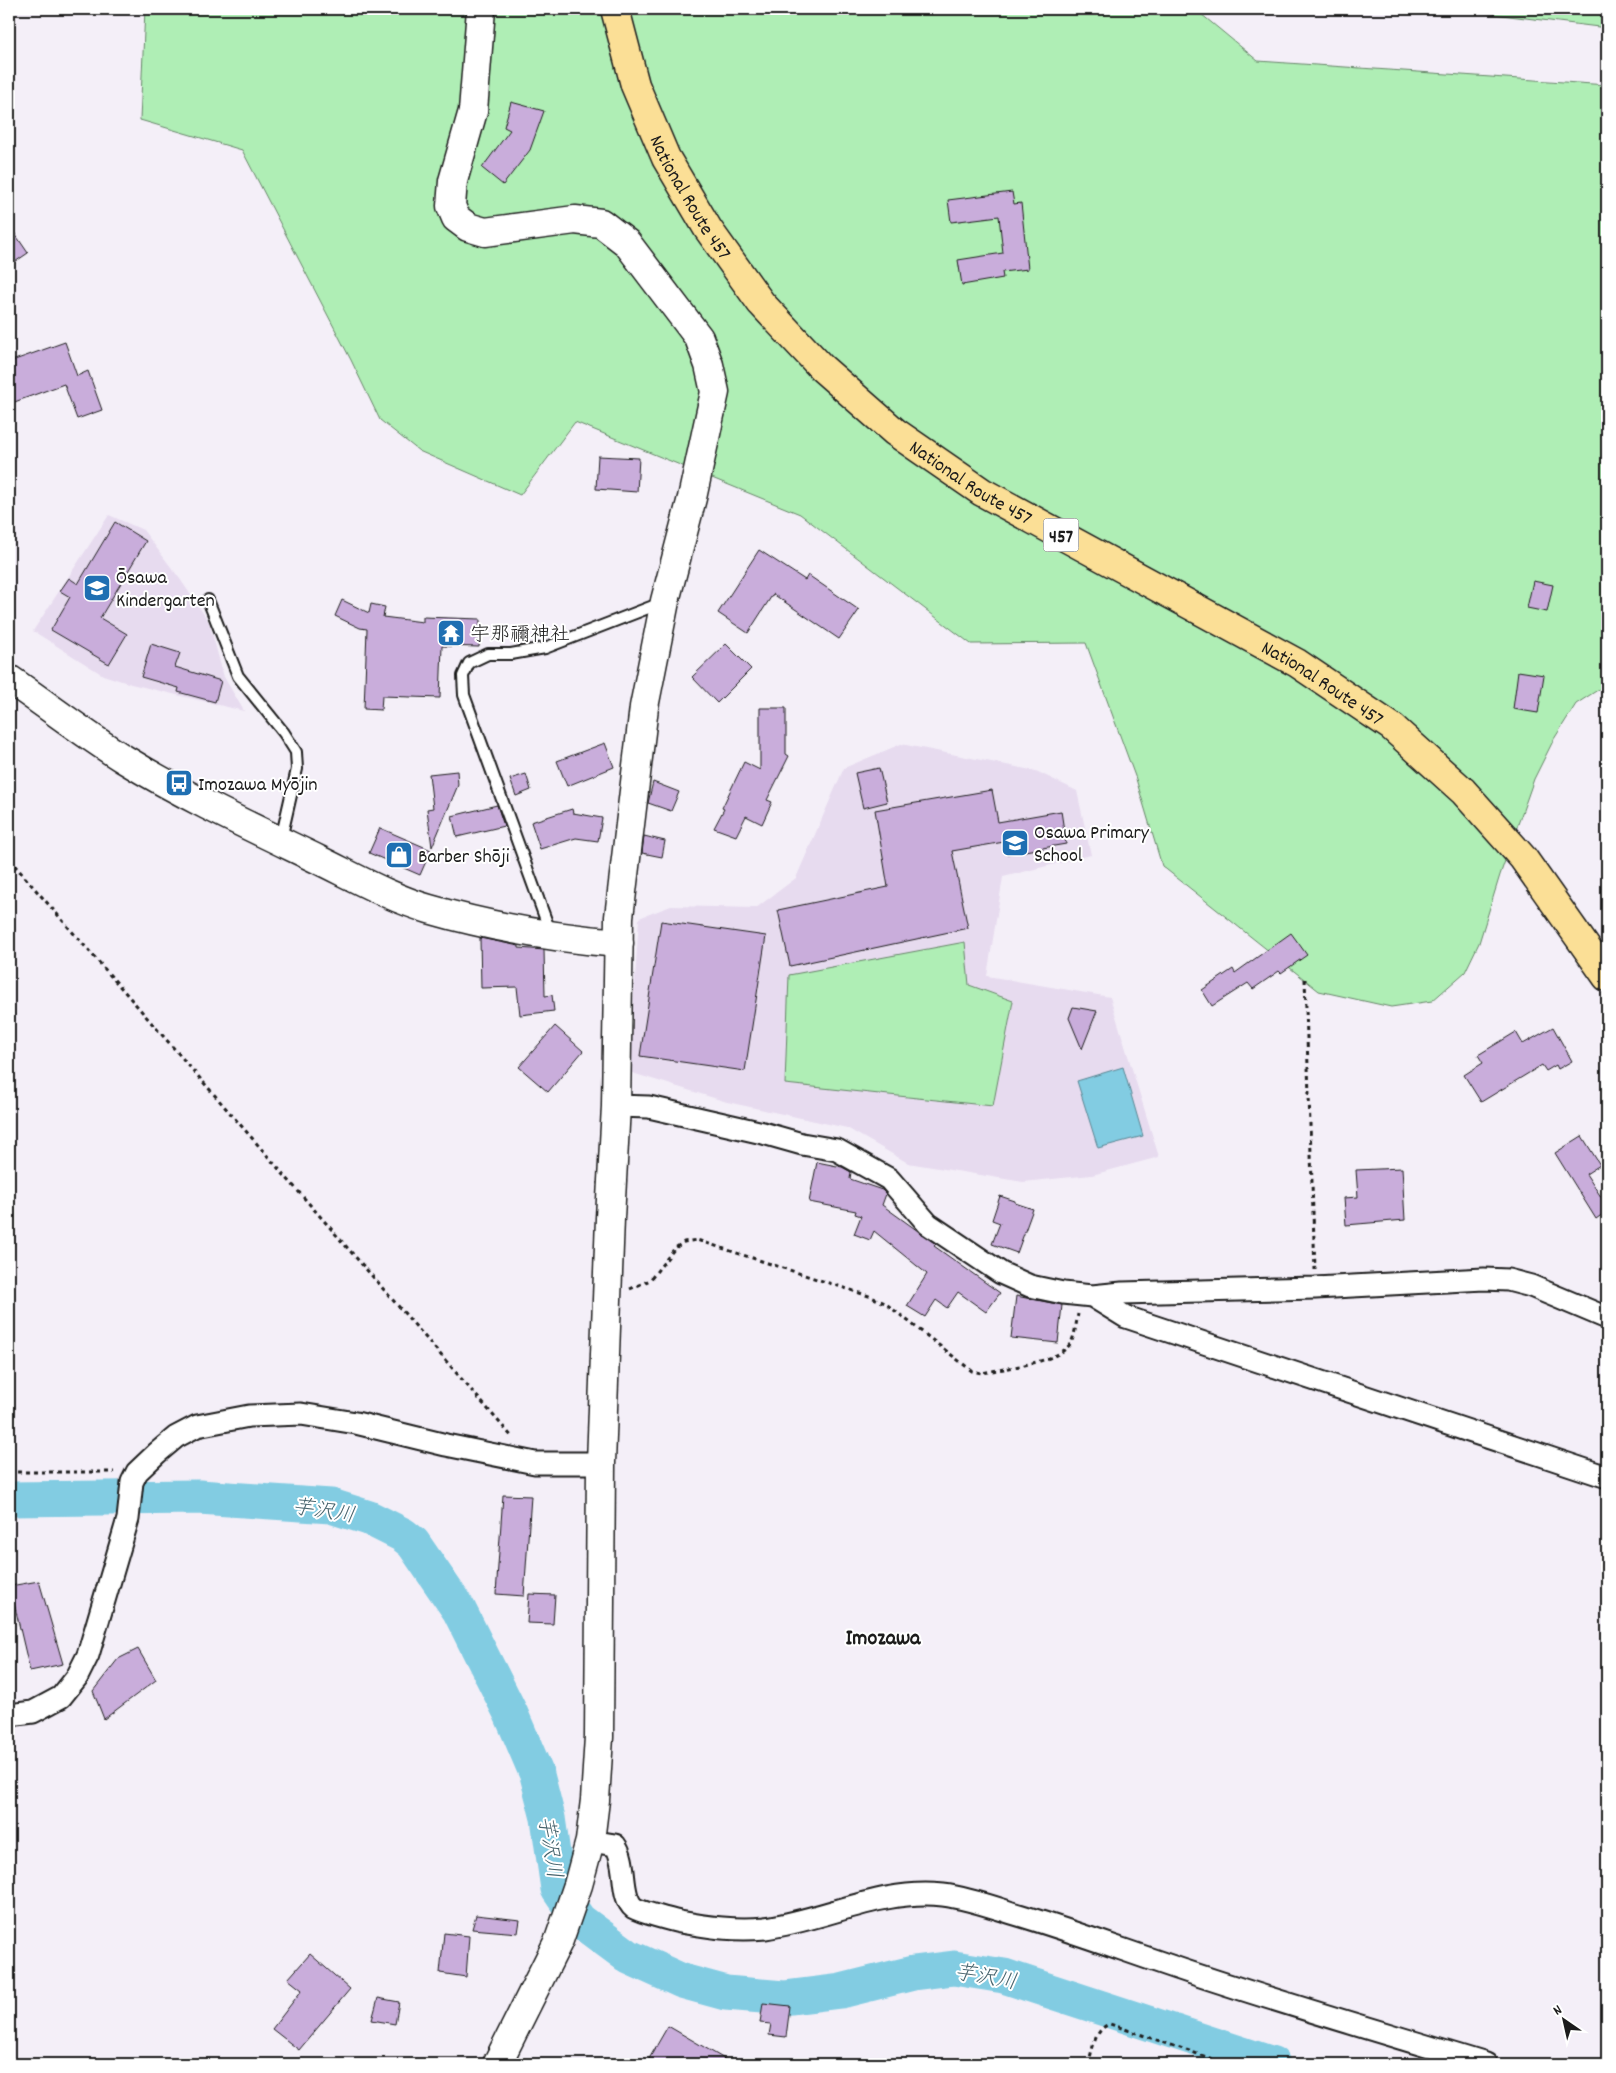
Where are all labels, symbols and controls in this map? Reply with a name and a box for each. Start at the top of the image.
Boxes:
street label: National Route 457 [641,131,737,266]
street label: National Route 457 [903,435,1036,534]
road number: 457 [1044,518,1078,552]
place label: Ōsawa Kindergarten [116,565,215,616]
school or university icon: Ōsawa Kindergarten [82,573,112,603]
temple icon: 宇那禰神社 [436,618,466,648]
place label: 宇那禰神社 [470,622,570,650]
street label: National Route 457 [1255,635,1388,734]
bus stop icon: Imozawa Myōjin [164,768,194,798]
place label: Imozawa Myōjin [198,772,318,800]
place label: Osawa Primary School [1034,820,1150,871]
school or university icon: Osawa Primary School [1000,828,1030,858]
shop icon: Barber Shōji [384,840,414,870]
place label: Barber Shōji [418,844,510,872]
water label: 芋沢川 [290,1493,357,1533]
district label: Imozawa [846,1624,921,1655]
water label: 芋沢川 [528,1814,568,1881]
water label: 芋沢川 [952,1959,1019,1999]
north arrow [1538,1996,1588,2046]
text: N [1549,2001,1566,2021]

